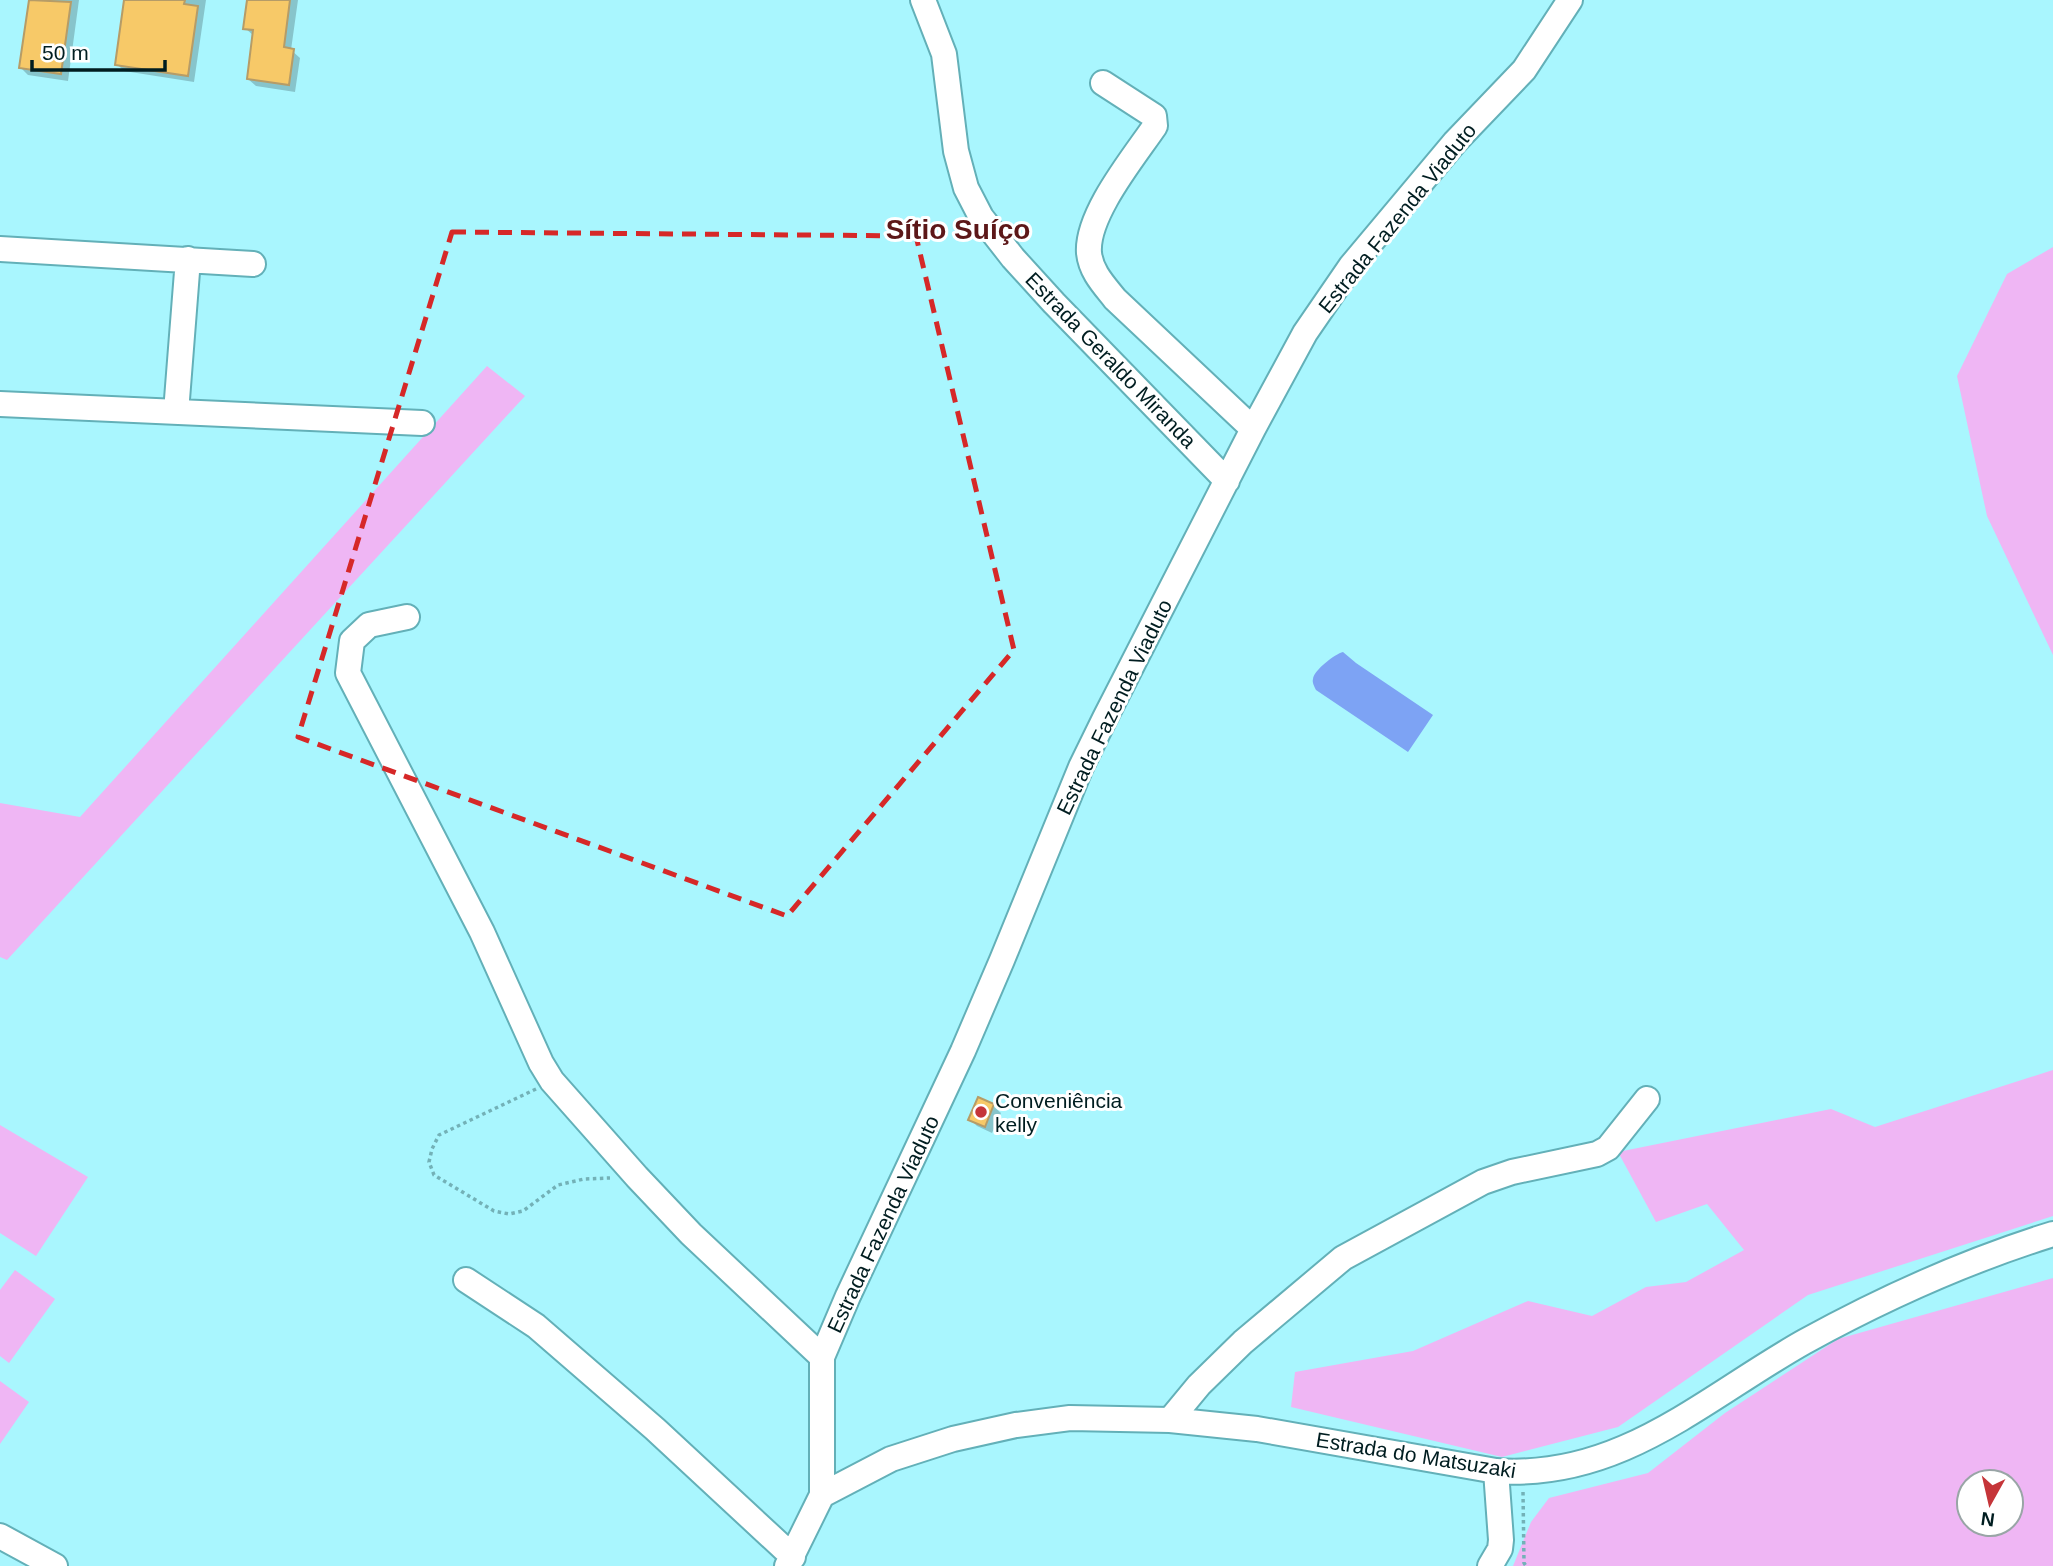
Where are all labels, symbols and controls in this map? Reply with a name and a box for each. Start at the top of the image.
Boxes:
scale bar [32,28,164,72]
text: 50 m [42,41,89,64]
street label: Estrada Fazenda Viaduto [1314,119,1480,317]
district label: Sítio Suíço [886,214,1030,245]
street label: Estrada Geraldo Miranda [1021,268,1201,453]
street label: Estrada Fazenda Viaduto [1052,596,1176,818]
place label: Conveniência kelly [995,1089,1123,1136]
marker: Conveniência kelly [973,1104,989,1120]
street label: Estrada Fazenda Viaduto [823,1112,943,1336]
street label: Estrada do Matsuzaki [1314,1428,1518,1482]
north arrow [1955,1468,2025,1538]
text: N [1979,1508,1996,1531]

